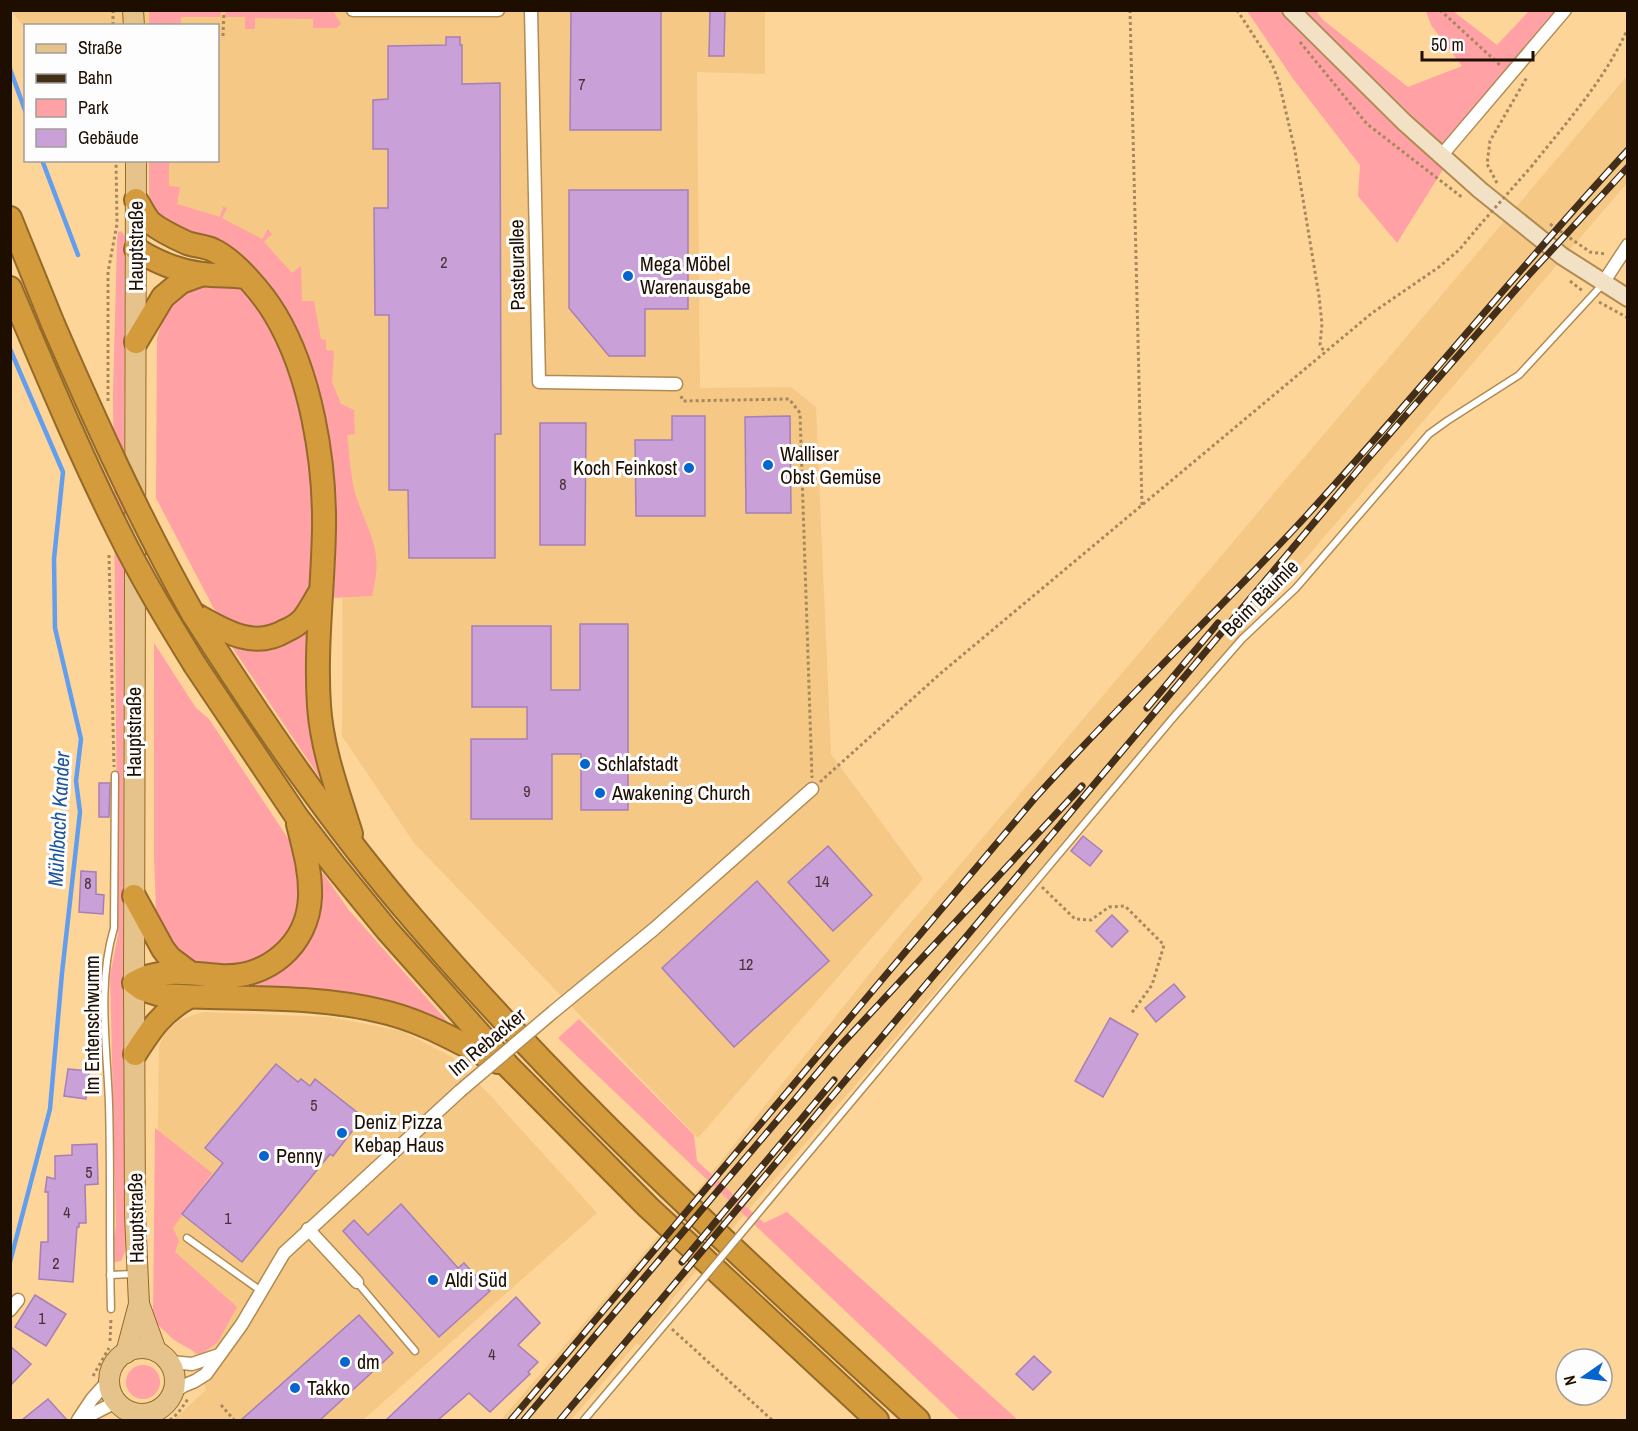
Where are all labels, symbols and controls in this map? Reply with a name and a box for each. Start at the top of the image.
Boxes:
legend [24,24,219,162]
scale bar [1422,24,1533,62]
text: 50 m [1431,32,1464,57]
text: Straße [78,35,122,60]
text: Bahn [78,65,112,90]
house number: 7 [578,73,586,95]
text: Park [78,95,109,120]
text: Gebäude [78,125,139,150]
street label: Hauptstraße [122,201,149,291]
street label: Pasteurallee [502,219,531,311]
place label: Mega Möbel Warenausgabe [640,250,751,300]
house number: 2 [440,251,448,273]
marker: Mega Möbel Warenausgabe [621,269,635,283]
place label: Walliser Obst Gemüse [780,440,881,490]
place label: Koch Feinkost [573,454,677,481]
marker: Walliser Obst Gemüse [761,458,775,472]
marker: Koch Feinkost [682,461,696,475]
house number: 8 [559,473,567,495]
street label: Beim Bäumle [1215,553,1304,642]
street label: Hauptstraße [120,687,147,777]
water label: Mühlbach Kander [40,750,77,887]
place label: Schlafstadt [597,750,679,777]
marker: Schlafstadt [578,757,592,771]
place label: Awakening Church [611,779,750,806]
house number: 9 [523,780,531,802]
marker: Awakening Church [593,786,607,800]
house number: 14 [815,870,829,892]
house number: 8 [84,872,92,894]
house number: 12 [739,953,753,975]
street label: Im Entenschwumm [78,955,105,1095]
street label: Im Rebacker [442,1001,531,1082]
house number: 5 [310,1094,318,1116]
place label: Deniz Pizza Kebap Haus [354,1108,444,1158]
marker: Deniz Pizza Kebap Haus [335,1126,349,1140]
place label: Penny [276,1142,323,1169]
marker: Penny [257,1149,271,1163]
house number: 5 [85,1161,93,1183]
street label: Hauptstraße [121,1173,150,1263]
house number: 4 [63,1201,71,1223]
house number: 1 [224,1207,232,1229]
house number: 2 [52,1252,60,1274]
place label: Aldi Süd [444,1266,507,1293]
marker: Aldi Süd [426,1273,440,1287]
house number: 1 [38,1307,46,1329]
house number: 4 [488,1343,496,1365]
north arrow [1554,1347,1614,1407]
place label: dm [357,1348,380,1375]
marker: dm [338,1355,352,1369]
text: N [1558,1373,1581,1388]
place label: Takko [307,1374,350,1401]
marker: Takko [288,1381,302,1395]

